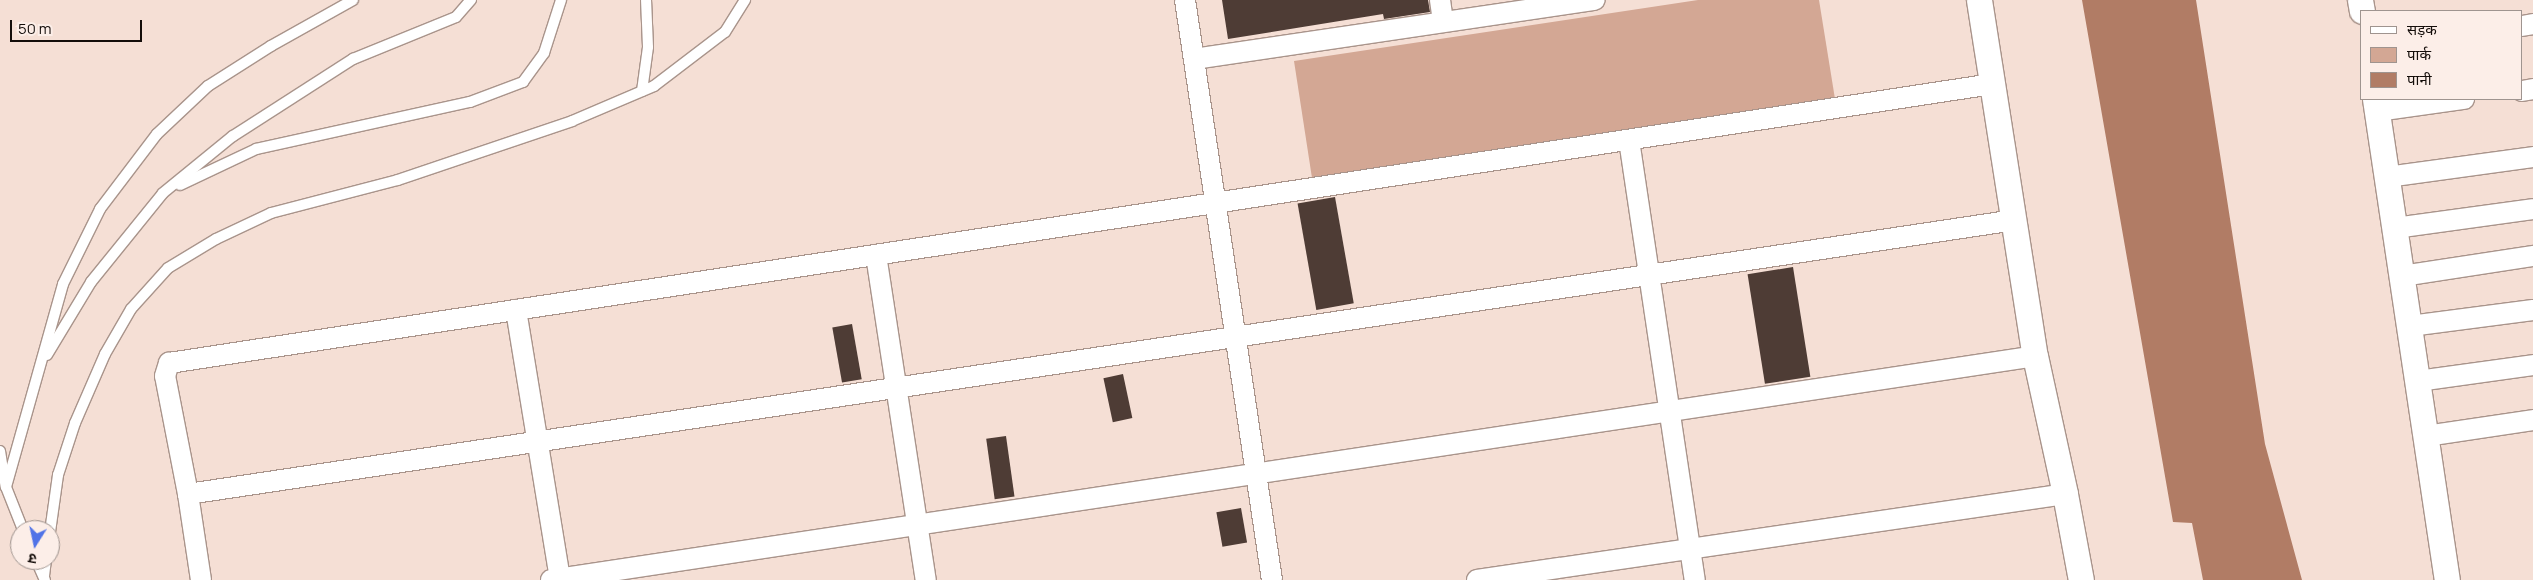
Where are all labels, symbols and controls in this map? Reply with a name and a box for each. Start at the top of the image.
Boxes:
scale bar [12,10,145,42]
legend [2360,10,2523,100]
text: 50 m [18,18,52,39]
text: सड़क [2407,19,2437,40]
text: पार्क [2407,44,2431,65]
text: पानी [2407,69,2432,90]
north arrow [10,520,60,570]
text: उ [27,549,38,569]

